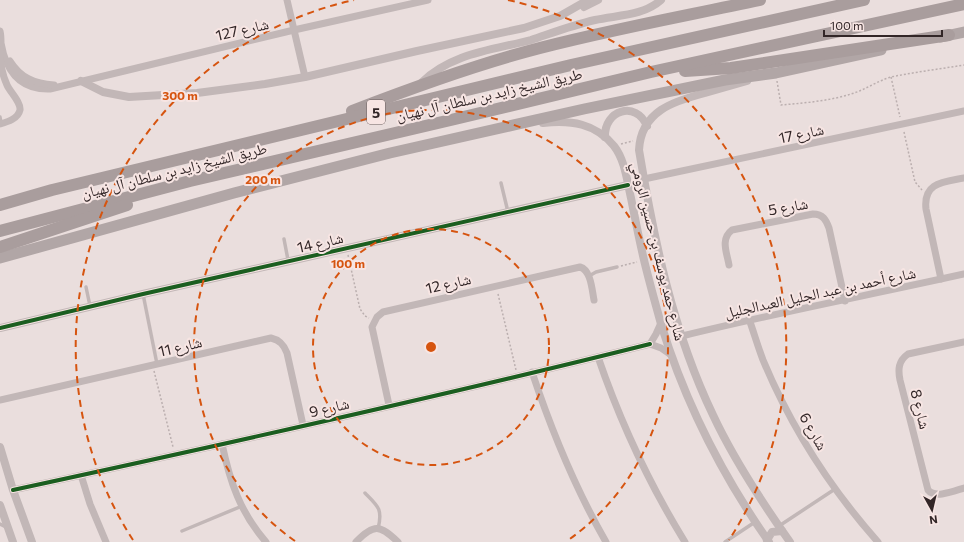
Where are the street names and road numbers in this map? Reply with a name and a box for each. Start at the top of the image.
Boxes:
street label: شارع 127 [214,14,271,46]
street label: طريق الشيخ زايد بن سلطان آل نهيان [394,64,584,126]
road number: 5 [367,100,385,124]
street label: شارع 17 [777,119,826,149]
street label: طريق الشيخ زايد بن سلطان آل نهيان [79,138,269,204]
street label: شارع حمد يوسف بن حسين الرومي [624,160,690,343]
street label: شارع 5 [767,194,810,220]
street label: شارع 14 [295,228,345,258]
street label: شارع أحمد بن عبد الجليل العبدالجليل [723,263,918,323]
street label: شارع 12 [424,269,473,299]
street label: شارع 11 [156,332,204,362]
street label: شارع 8 [905,387,935,431]
street label: شارع 9 [307,394,351,422]
street label: شارع 6 [794,409,832,454]

